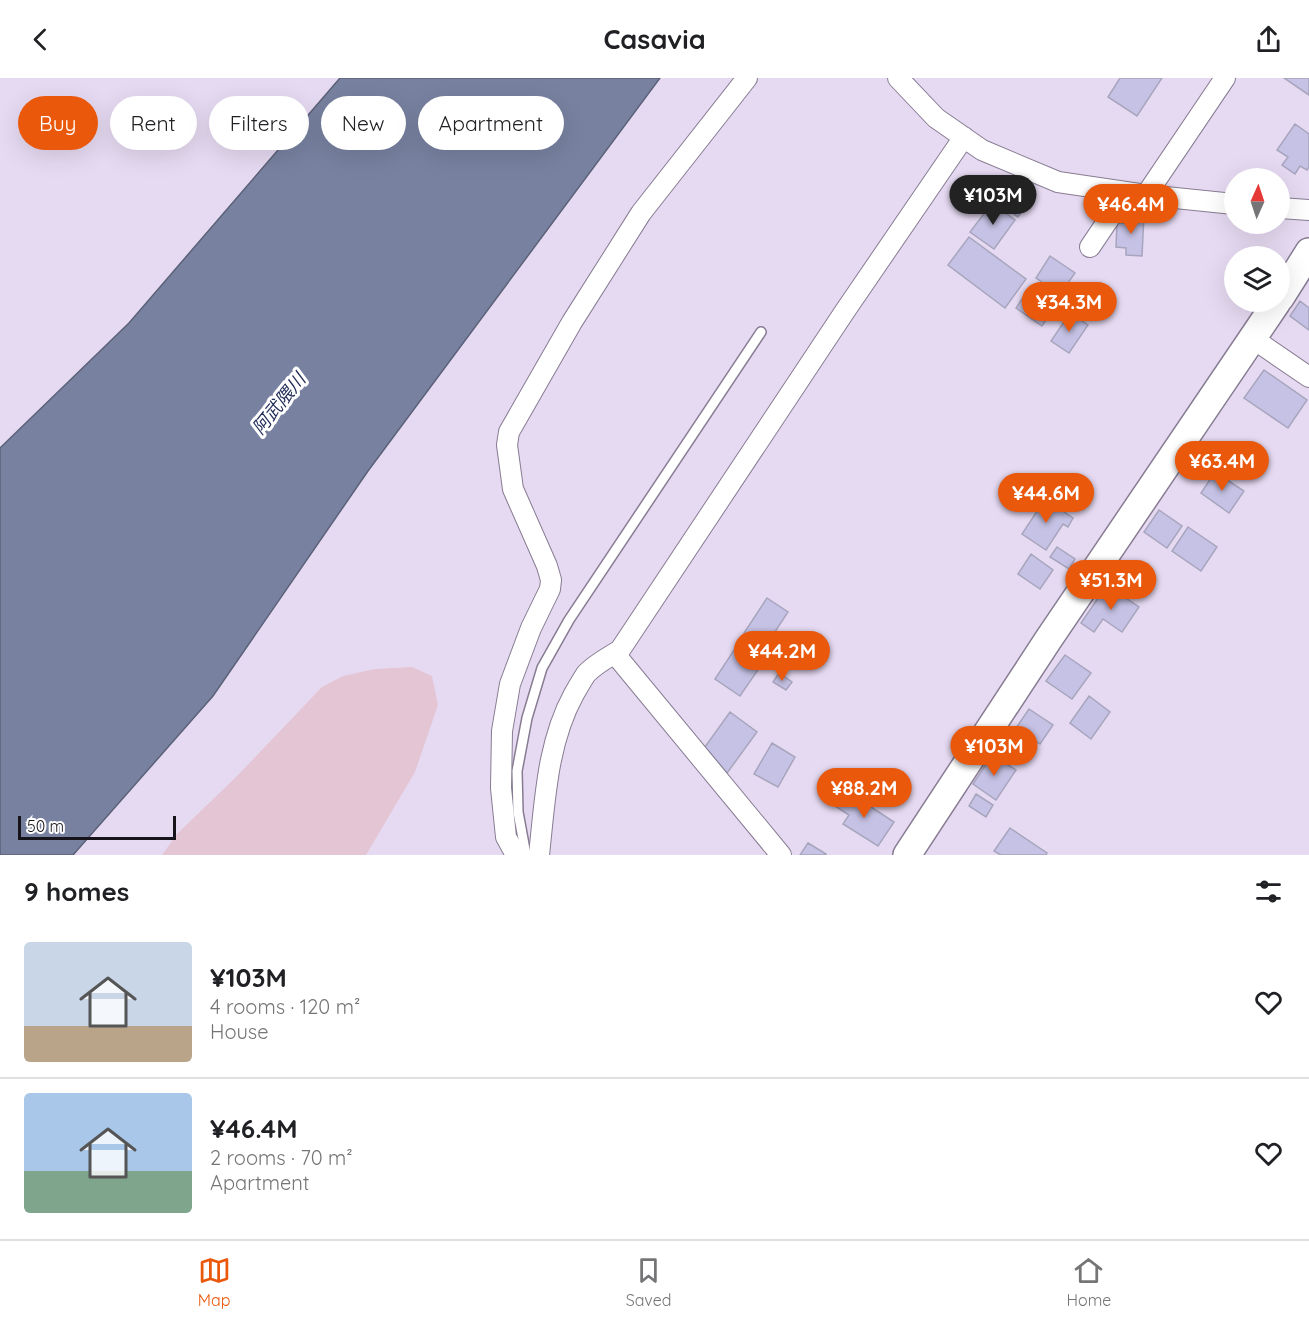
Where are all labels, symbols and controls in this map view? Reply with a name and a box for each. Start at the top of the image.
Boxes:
text: Casavia [603,22,706,56]
icon: back [24,23,57,56]
icon: share [1252,23,1285,56]
chip: Buy [18,96,98,150]
chip: Rent [110,96,197,150]
chip: Filters [209,96,309,150]
chip: New [321,96,406,150]
chip: Apartment [418,96,564,150]
north arrow [1224,168,1290,234]
map controls [1224,168,1290,312]
pin: ¥103M [951,175,1035,226]
text: ¥103M [963,182,1023,207]
pin: ¥46.4M [1082,184,1180,235]
text: ¥46.4M [1097,191,1165,216]
button: layers [1224,246,1290,312]
pin: ¥34.3M [1020,282,1118,333]
text: ¥34.3M [1036,289,1102,314]
water label: 阿武隈川 [247,367,311,439]
pin: ¥63.4M [1173,441,1271,492]
text: ¥63.4M [1189,448,1255,473]
pin: ¥44.6M [997,473,1095,524]
text: ¥44.6M [1012,480,1080,505]
pin: ¥51.3M [1062,560,1160,611]
text: ¥51.3M [1079,567,1143,592]
pin: ¥44.2M [733,631,831,682]
text: ¥44.2M [748,638,816,663]
pin: ¥103M [952,726,1036,777]
text: ¥103M [964,733,1024,758]
pin: ¥88.2M [815,768,913,819]
text: ¥88.2M [831,775,897,800]
scale bar [18,813,176,840]
text: 50 m [27,816,64,836]
text: 9 homes [24,875,129,908]
icon: filters [1252,875,1285,908]
text: ¥103M [210,961,287,994]
icon: home [72,966,144,1038]
icon: heart [1252,986,1285,1019]
text: 4 rooms · 120 m² [210,994,360,1019]
text: House [210,1019,269,1044]
text: ¥46.4M [210,1112,297,1145]
icon: home [72,1117,144,1189]
icon: heart [1252,1137,1285,1170]
text: 2 rooms · 70 m² [210,1145,353,1170]
text: Apartment [210,1170,310,1195]
tab: Map [198,1254,231,1310]
tab: Saved [626,1254,671,1310]
tab: Home [1067,1254,1111,1310]

